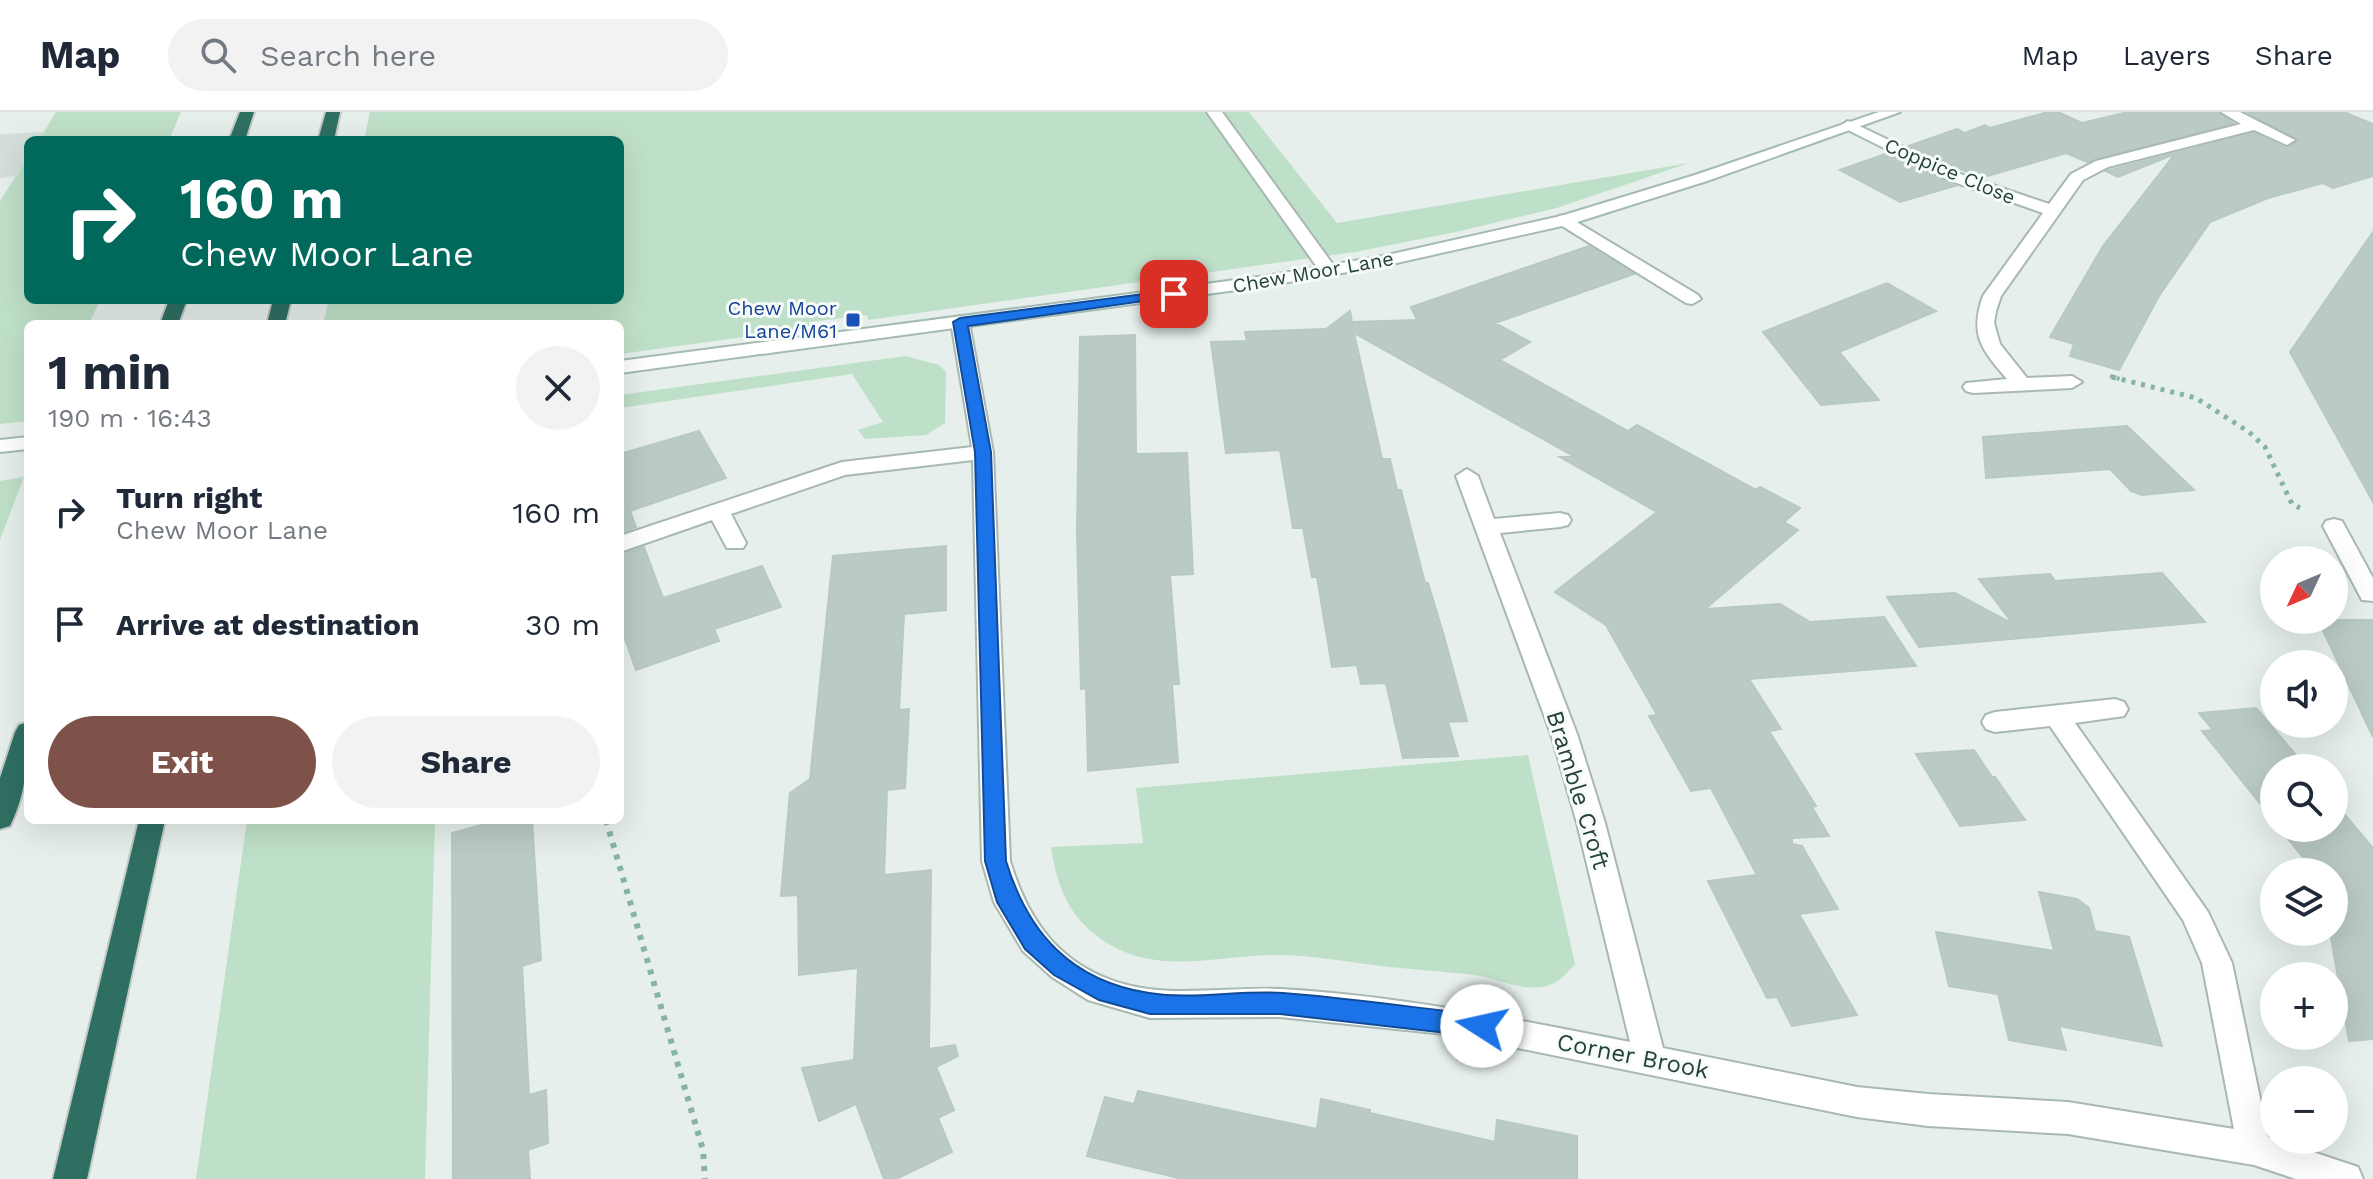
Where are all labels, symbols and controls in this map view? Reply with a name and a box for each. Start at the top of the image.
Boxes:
search box [168,19,728,91]
text: Map [40,33,120,77]
icon: search [196,33,240,77]
text: Search here [260,38,436,73]
text: Map [2022,39,2079,72]
text: Layers [2123,39,2211,72]
text: Share [2255,39,2333,72]
street label: Coppice Close [1881,133,2019,209]
text: 160 m [180,166,343,232]
icon: right [48,168,152,272]
text: Chew Moor Lane [180,233,474,275]
street label: Chew Moor Lane [1231,246,1395,298]
pin [1140,260,1208,328]
icon: arrive [1152,272,1196,316]
place label: Chew Moor Lane/M61 [727,296,837,343]
marker: Chew Moor Lane/M61 [844,311,862,329]
text: 1 min [48,344,171,401]
button: close [516,346,600,430]
text: 190 m · 16:43 [48,403,212,433]
text: Turn right [116,480,262,515]
icon: right [48,490,92,534]
text: 160 m [513,495,600,530]
text: Chew Moor Lane [116,515,328,545]
north arrow [2260,546,2348,634]
map controls [2260,546,2348,1154]
icon: arrive [48,602,92,646]
text: Arrive at destination [116,607,420,642]
text: 30 m [525,607,600,642]
button: sound [2260,650,2348,738]
street label: Bramble Croft [1541,707,1615,873]
button: Exit [48,716,316,808]
button: Share [332,716,600,808]
button: search [2260,754,2348,842]
button: layers [2260,858,2348,946]
button: + [2260,962,2348,1050]
position arrow [1440,984,1524,1068]
street label: Corner Brook [1555,1028,1712,1085]
button: − [2260,1066,2348,1154]

